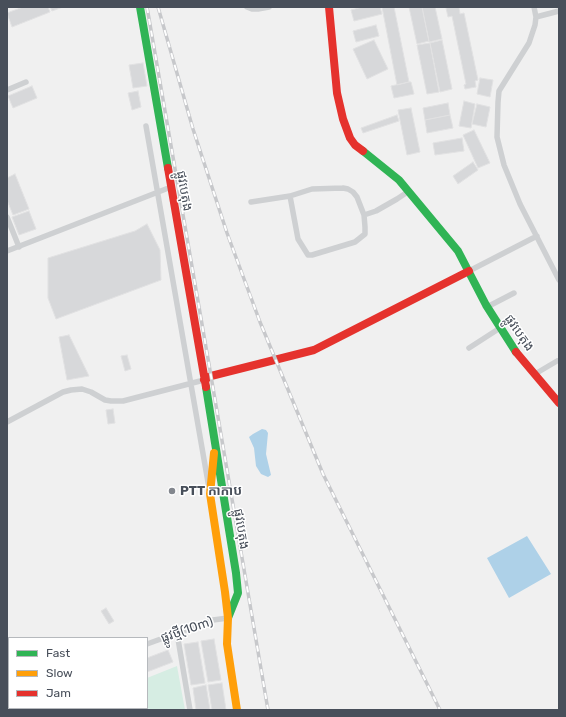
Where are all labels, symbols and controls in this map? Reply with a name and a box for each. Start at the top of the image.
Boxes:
street label: ផ្លូវបេតុង [173,169,195,213]
street label: ផ្លូវបេតុង [501,312,537,354]
place label: PTT កាកាប [180,483,242,499]
marker: PTT កាកាប [167,486,177,496]
street label: ផ្លូវបេតុង [230,508,252,550]
street label: ផ្លូវថ្មី(10m) [159,614,215,646]
legend [8,637,148,709]
text: Fast [46,646,70,660]
text: Slow [46,666,73,680]
text: Jam [46,686,71,700]

